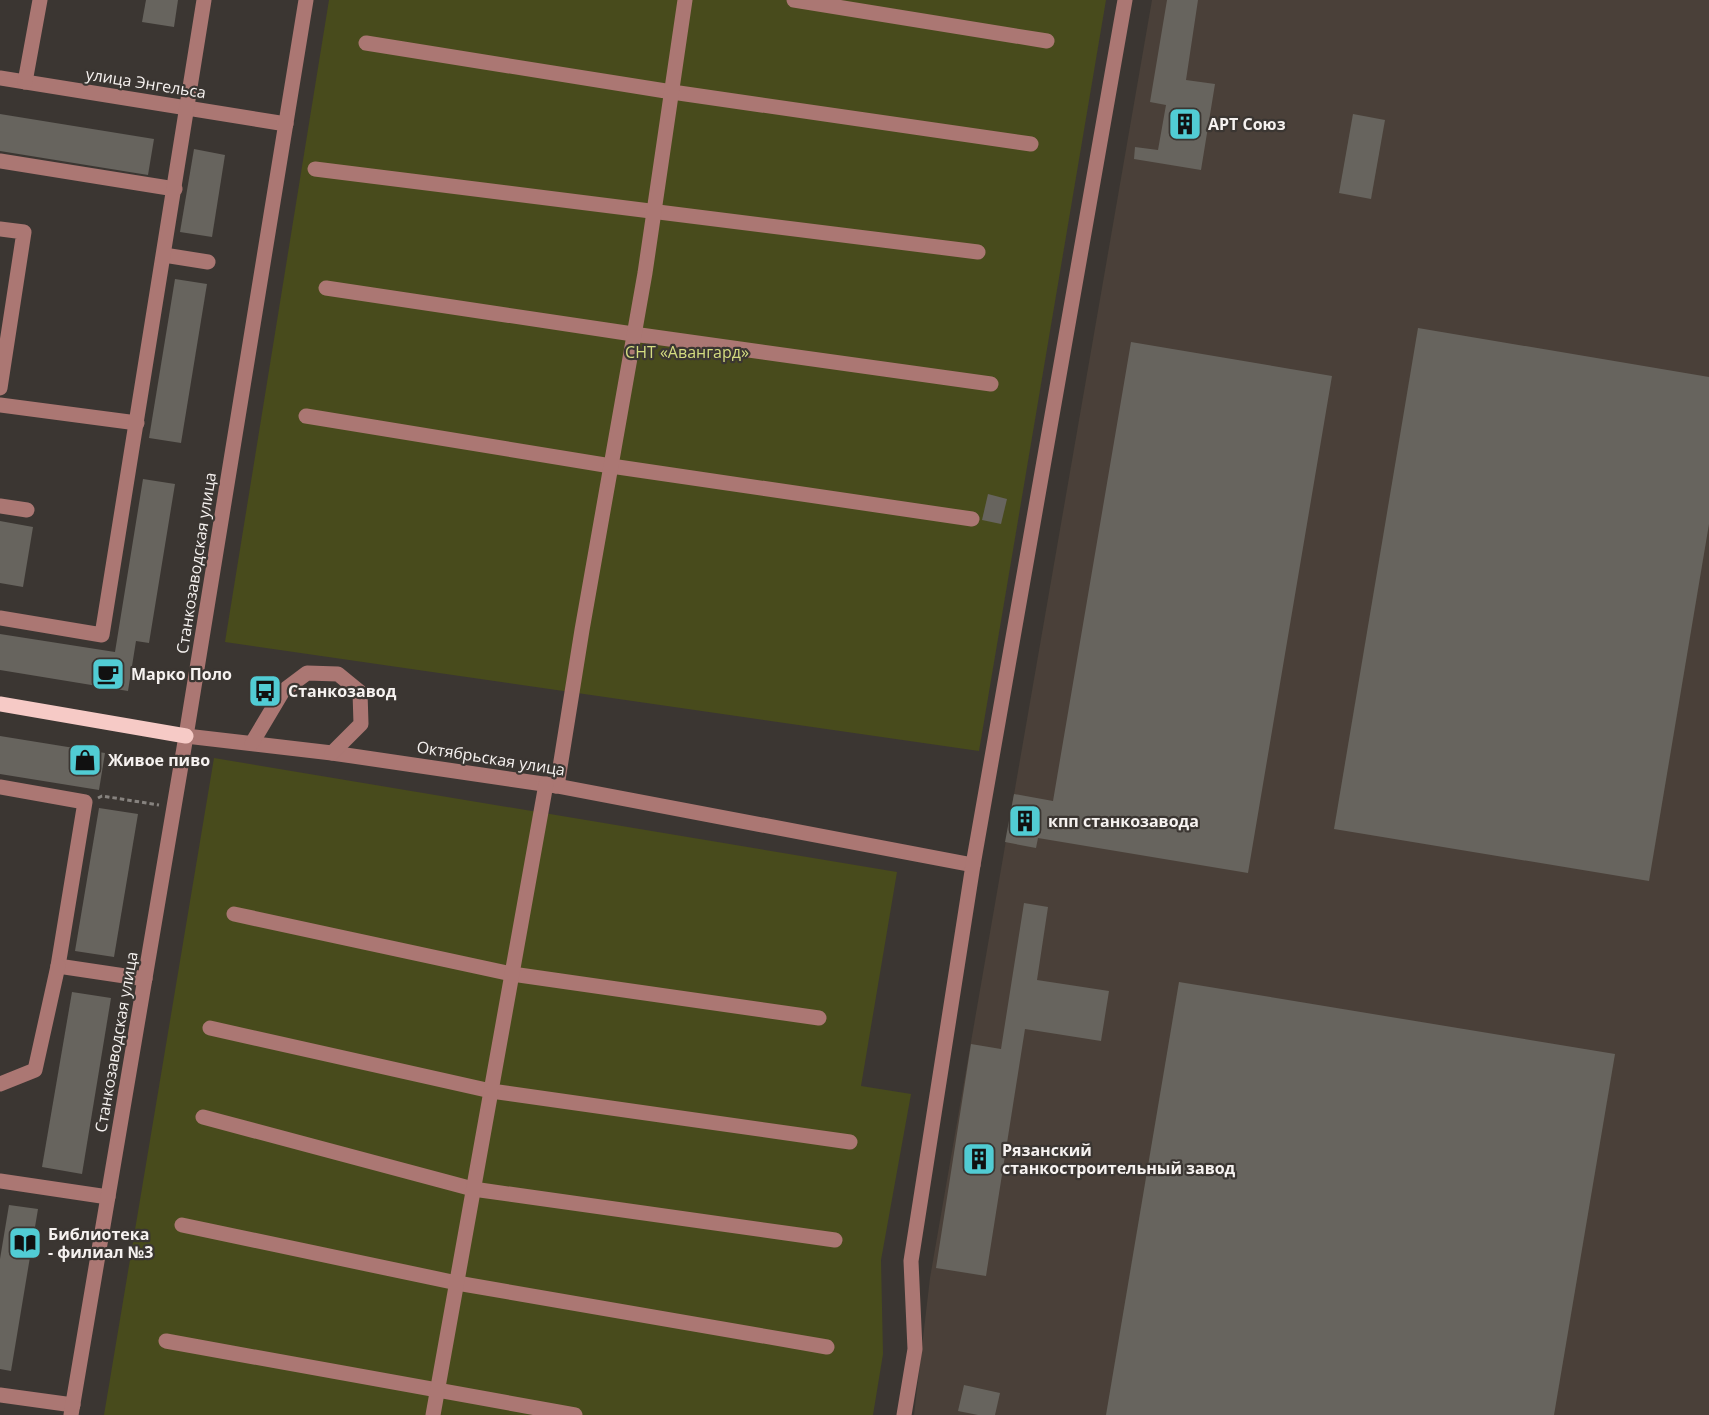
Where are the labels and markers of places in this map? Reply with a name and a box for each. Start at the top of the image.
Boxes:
building icon: АРТ Союз [1167,106,1203,142]
place label: АРТ Союз [1208,113,1286,135]
cafe icon: Марко Поло [90,656,126,692]
place label: Марко Поло [131,663,232,685]
bus stop icon: Станкозавод [247,673,283,709]
place label: Станкозавод [288,680,397,702]
shop icon: Живое пиво [67,742,103,778]
place label: Живое пиво [108,749,210,771]
building icon: кпп станкозавода [1007,803,1043,839]
place label: кпп станкозавода [1048,810,1199,832]
place label: Рязанский станкостроительный завод [1002,1139,1236,1179]
building icon: Рязанский станкостроительный завод [961,1141,997,1177]
place label: Библиотека - филиал №3 [48,1223,153,1263]
library icon: Библиотека - филиал №3 [7,1225,43,1261]

